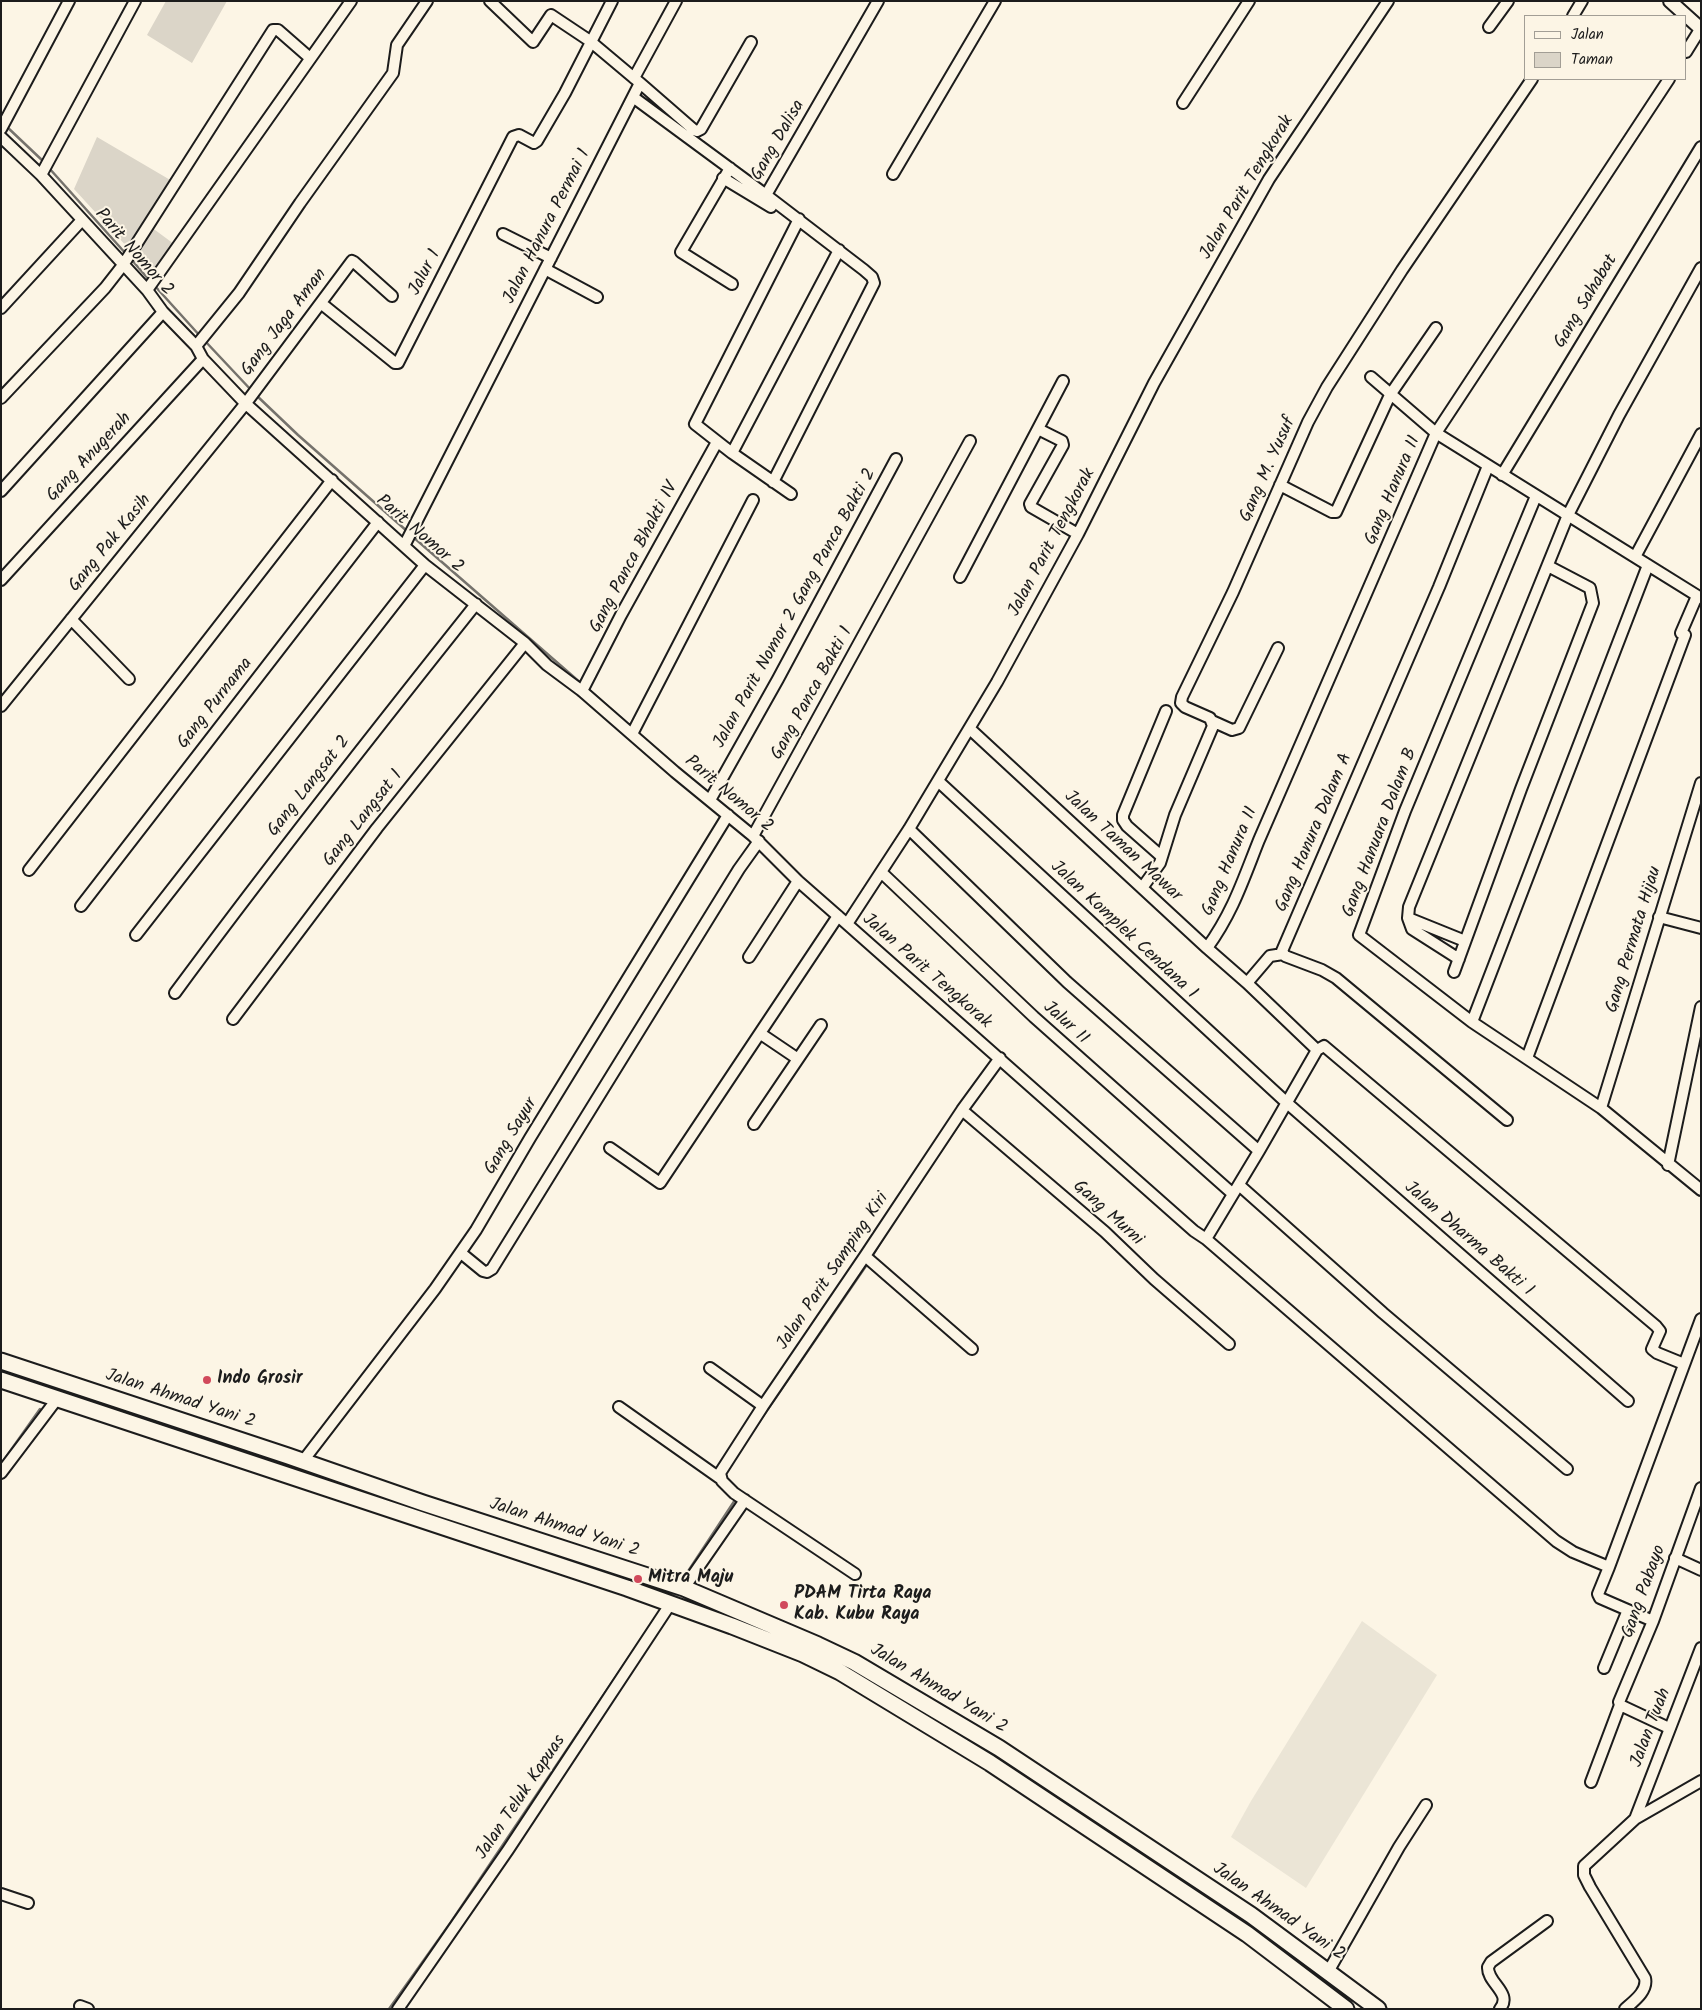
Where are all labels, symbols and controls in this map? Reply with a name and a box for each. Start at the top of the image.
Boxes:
legend [1524,15,1687,80]
text: Jalan [1571,23,1604,47]
text: Taman [1571,48,1613,72]
street label: Gang Dalisa [747,97,811,185]
street label: Jalan Parit Tengkorak [1196,112,1300,264]
street label: Jalan Hanura Permai 1 [500,146,596,308]
street label: Parit Nomor 2 [89,205,177,301]
street label: Jalur 1 [405,246,447,300]
street label: Gang Sahabat [1551,251,1623,353]
street label: Gang Jaga Aman [238,265,332,381]
street label: Gang Anugerah [43,409,137,507]
street label: Gang M. Yusuf [1236,414,1302,526]
street label: Gang Hanura II [1361,433,1427,549]
street label: Jalan Parit Nomor 2 Gang Panca Bakti 2 [710,465,882,753]
street label: Jalan Parit Tengkorak [1005,465,1101,621]
street label: Gang Panca Bhakti IV [586,479,684,637]
street label: Gang Pak Kasih [65,491,157,597]
street label: Parit Nomor 2 [371,491,467,579]
street label: Gang Panca Bakti 1 [767,624,859,764]
street label: Gang Purnama [174,654,258,754]
street label: Gang Langsat 2 [264,732,356,842]
street label: Gang Hanuara Dalam B [1339,745,1423,921]
street label: Gang Hanura Dalam A [1272,750,1358,916]
street label: Parit Nomor 2 [679,752,777,838]
street label: Gang Langsat 1 [319,766,409,872]
street label: Jalan Taman Mawar [1059,787,1185,907]
street label: Gang Hanura II [1198,804,1264,920]
street label: Jalan Komplek Cendana 1 [1045,857,1201,1005]
street label: Gang Permata Hijau [1602,864,1668,1016]
street label: Jalan Parit Tengkorak [857,910,995,1034]
street label: Jalur II [1038,998,1092,1050]
street label: Gang Sayur [481,1095,543,1179]
street label: Gang Murni [1067,1177,1147,1251]
street label: Jalan Dharma Bakti 1 [1399,1178,1537,1302]
street label: Jalan Parit Samping Kiri [773,1189,895,1355]
street label: Jalan Ahmad Yani 2 [102,1366,258,1434]
place label: Indo Grosir [217,1369,302,1391]
marker: Indo Grosir [201,1374,213,1386]
street label: Jalan Ahmad Yani 2 [486,1495,642,1563]
street label: Gang Pabayo [1618,1542,1672,1642]
place label: Mitra Maju [648,1568,733,1590]
marker: Mitra Maju [632,1573,644,1585]
place label: PDAM Tirta Raya Kab. Kubu Raya [794,1584,932,1626]
marker: PDAM Tirta Raya Kab. Kubu Raya [778,1599,790,1611]
street label: Jalan Ahmad Yani 2 [865,1640,1011,1740]
street label: Jalan Tuah [1627,1685,1677,1771]
street label: Jalan Teluk Kapuas [472,1732,572,1864]
street label: Jalan Ahmad Yani 2 [1208,1859,1348,1967]

